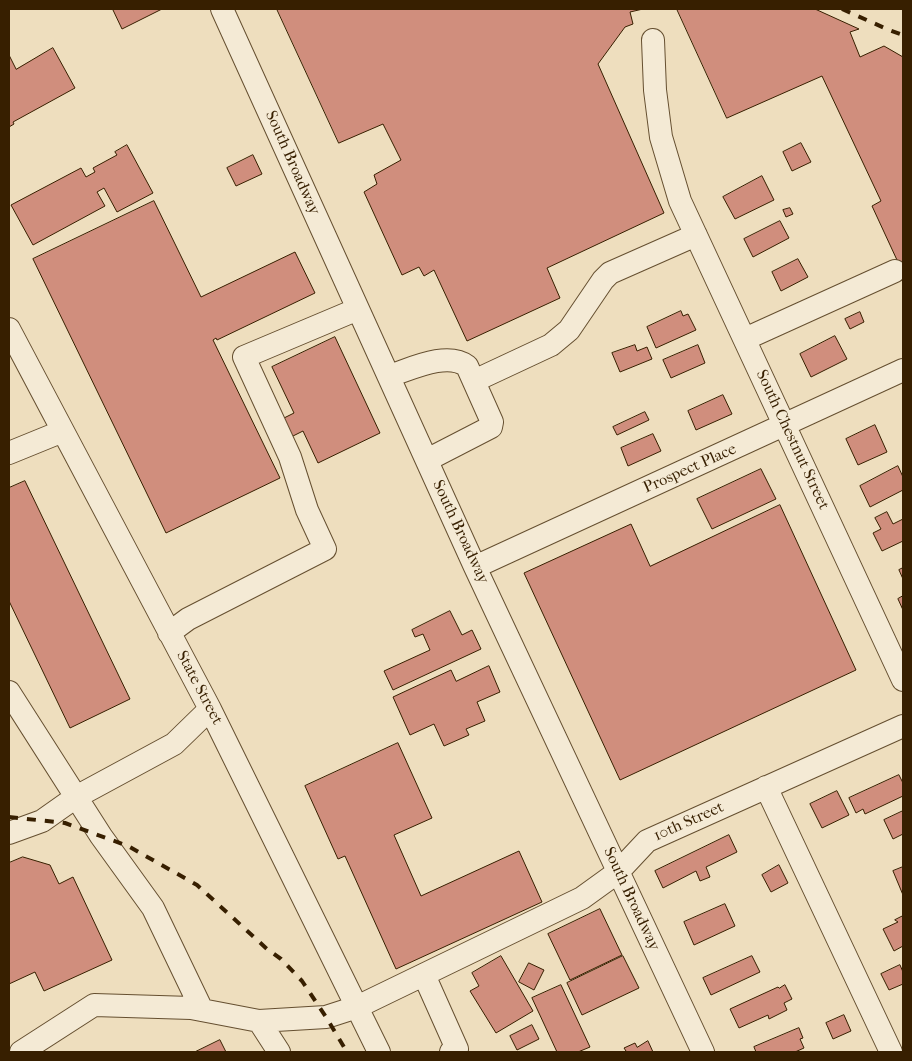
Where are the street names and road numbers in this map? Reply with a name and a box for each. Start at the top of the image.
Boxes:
street label: South Broadway [260,108,324,218]
street label: South Chestnut Street [751,367,833,513]
street label: Prospect Place [641,440,739,498]
street label: South Broadway [428,477,492,587]
street label: State Street [172,648,226,728]
street label: 10th Street [651,798,727,846]
street label: South Broadway [599,844,663,954]

